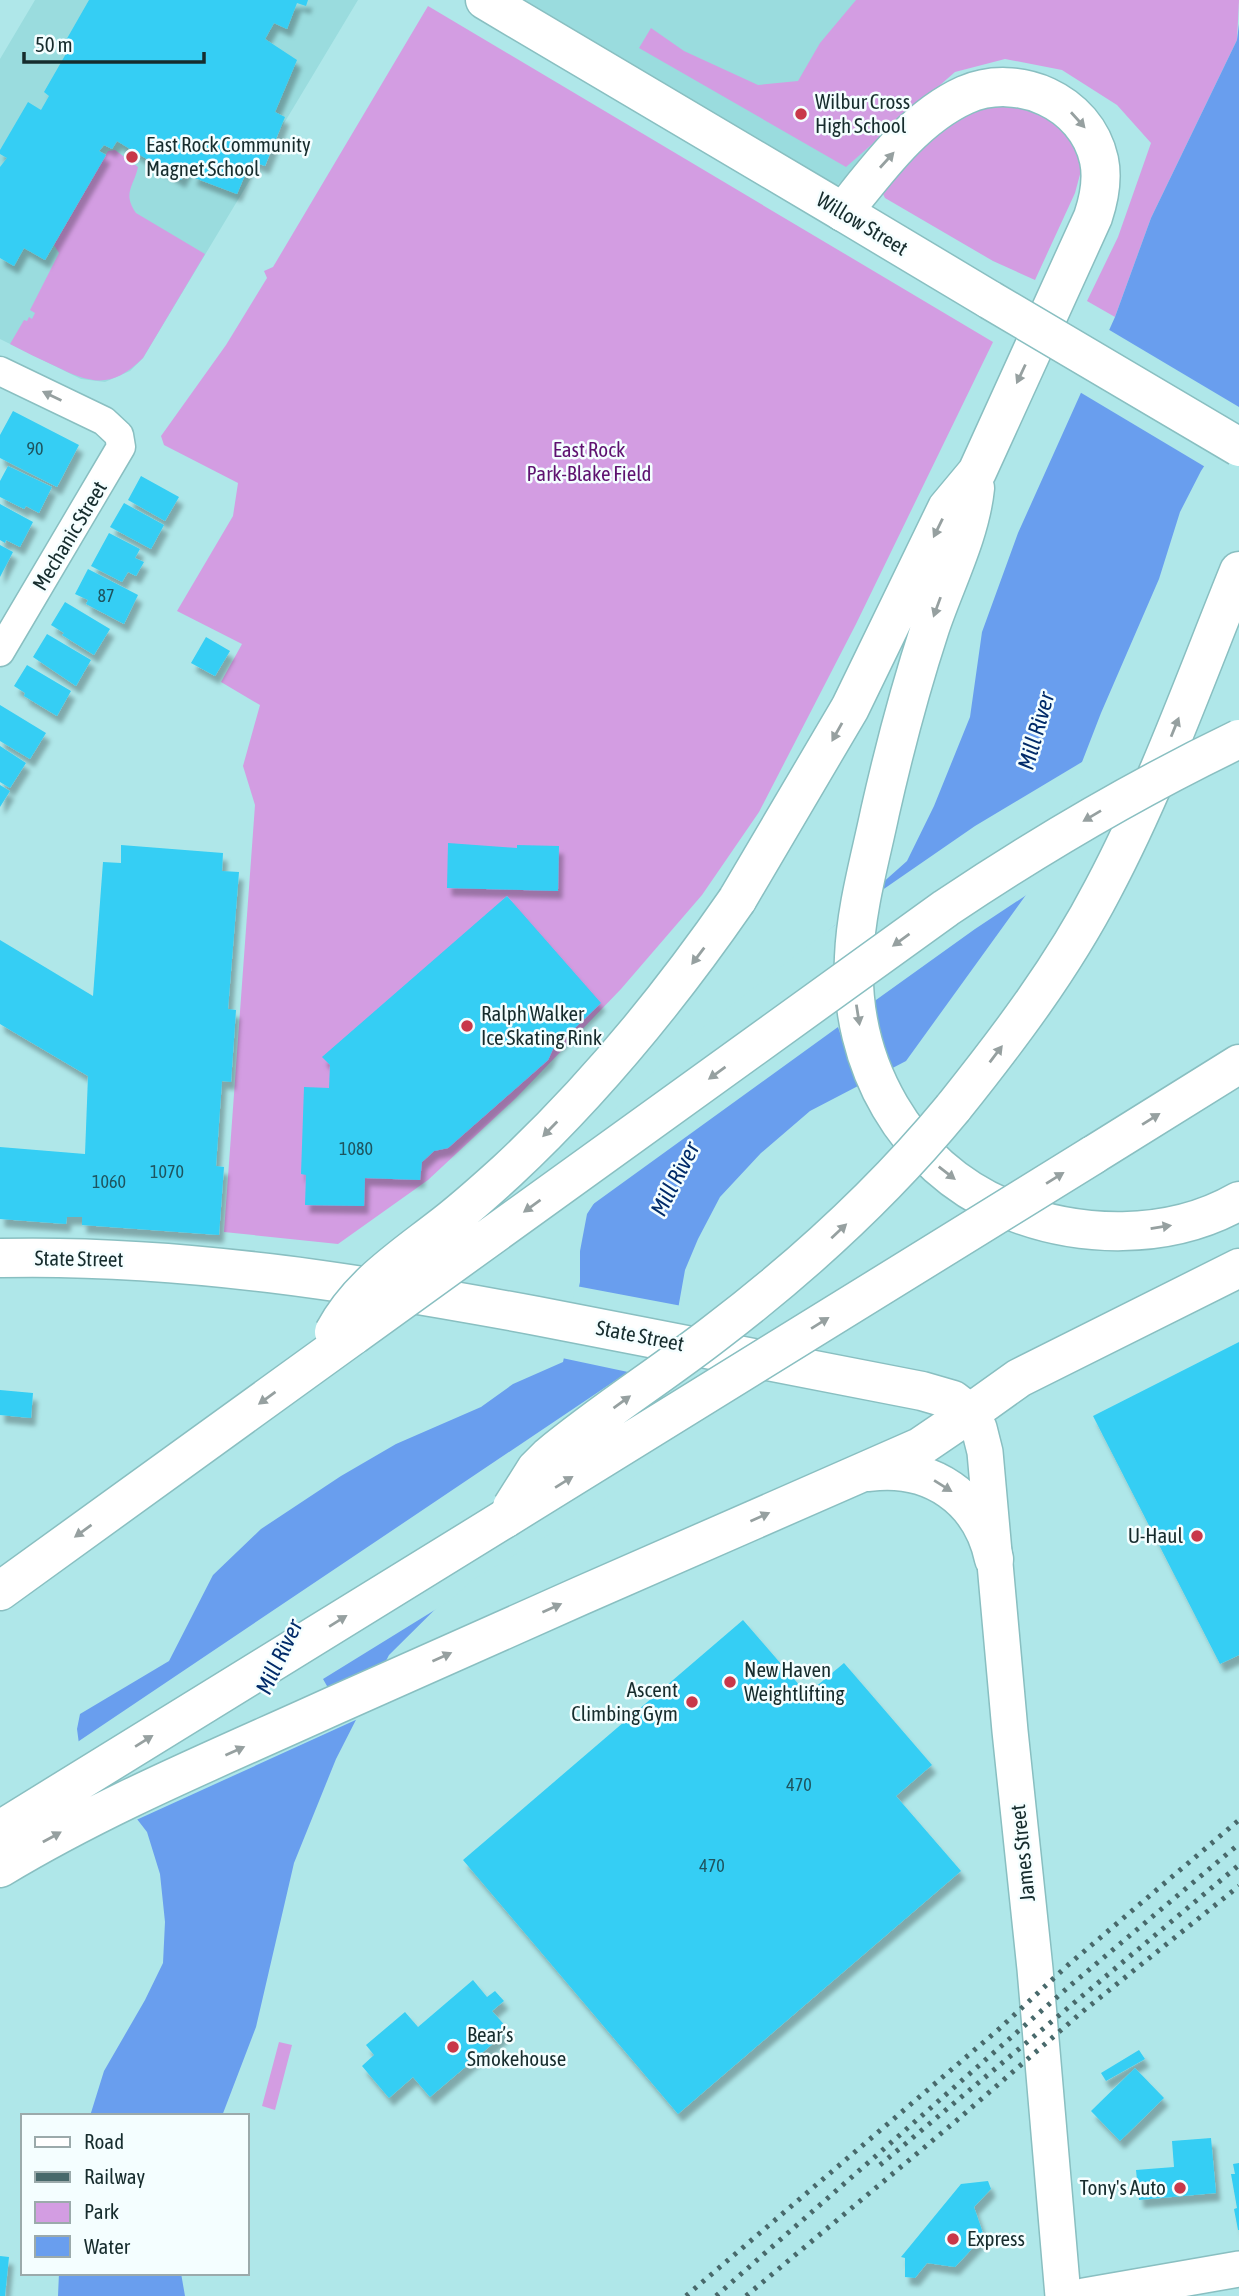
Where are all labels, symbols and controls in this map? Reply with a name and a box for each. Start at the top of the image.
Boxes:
scale bar [24,21,205,65]
text: 50 m [35,32,73,56]
place label: Wilbur Cross High School [815,89,910,137]
marker: Wilbur Cross High School [793,106,809,122]
one-way arrow [1070,111,1086,129]
place label: East Rock Community Magnet School [146,132,311,180]
marker: East Rock Community Magnet School [124,149,140,165]
one-way arrow [879,151,895,169]
street label: Willow Street [813,187,912,260]
one-way arrow [1015,364,1026,385]
one-way arrow [42,390,62,402]
park label: East Rock Park-Blake Field [527,437,651,485]
house number: 90 [27,438,43,459]
street label: Mechanic Street [27,477,111,594]
one-way arrow [932,518,943,538]
house number: 87 [98,585,114,606]
one-way arrow [932,597,943,618]
water label: Mill River [1013,688,1060,773]
one-way arrow [1170,717,1181,738]
one-way arrow [831,722,843,741]
one-way arrow [1082,810,1101,822]
one-way arrow [892,933,910,947]
one-way arrow [690,946,705,964]
place label: Ralph Walker Ice Skating Rink [481,1001,602,1049]
one-way arrow [853,1004,864,1026]
marker: Ralph Walker Ice Skating Rink [459,1018,475,1034]
one-way arrow [988,1045,1002,1063]
one-way arrow [708,1066,726,1080]
one-way arrow [1142,1112,1161,1125]
one-way arrow [542,1120,559,1136]
water label: Mill River [645,1137,705,1220]
house number: 1080 [339,1138,373,1159]
house number: 1070 [150,1161,184,1182]
one-way arrow [937,1166,955,1181]
house number: 1060 [92,1171,126,1192]
one-way arrow [1046,1172,1065,1184]
one-way arrow [523,1199,541,1213]
one-way arrow [1150,1221,1172,1232]
one-way arrow [830,1223,848,1239]
street label: State Street [34,1245,124,1271]
street label: State Street [594,1315,686,1355]
one-way arrow [810,1317,830,1330]
one-way arrow [258,1391,276,1405]
one-way arrow [613,1395,631,1409]
one-way arrow [554,1475,574,1488]
one-way arrow [933,1479,952,1492]
one-way arrow [750,1511,770,1523]
place label: U-Haul [1128,1523,1183,1547]
one-way arrow [74,1524,92,1538]
marker: U-Haul [1189,1528,1205,1544]
one-way arrow [541,1602,562,1613]
water label: Mill River [250,1614,308,1698]
one-way arrow [328,1615,347,1628]
one-way arrow [432,1651,453,1662]
place label: New Haven Weightlifting [744,1657,845,1705]
marker: New Haven Weightlifting [722,1674,738,1690]
place label: Ascent Climbing Gym [571,1677,678,1725]
marker: Ascent Climbing Gym [684,1694,700,1710]
one-way arrow [135,1735,154,1748]
one-way arrow [225,1745,245,1757]
house number: 470 [786,1774,812,1795]
street label: James Street [1005,1803,1039,1903]
one-way arrow [43,1831,62,1843]
house number: 470 [699,1855,725,1876]
place label: Bear’s Smokehouse [467,2022,566,2070]
marker: Bear’s Smokehouse [445,2039,461,2055]
legend [21,2114,248,2275]
text: Road [84,2129,124,2153]
text: Railway [84,2164,146,2188]
place label: Tony's Auto [1079,2175,1166,2199]
marker: Tony's Auto [1172,2180,1188,2196]
text: Park [84,2199,119,2223]
place label: Express [967,2226,1025,2250]
marker: Express [945,2231,961,2247]
text: Water [84,2234,131,2258]

